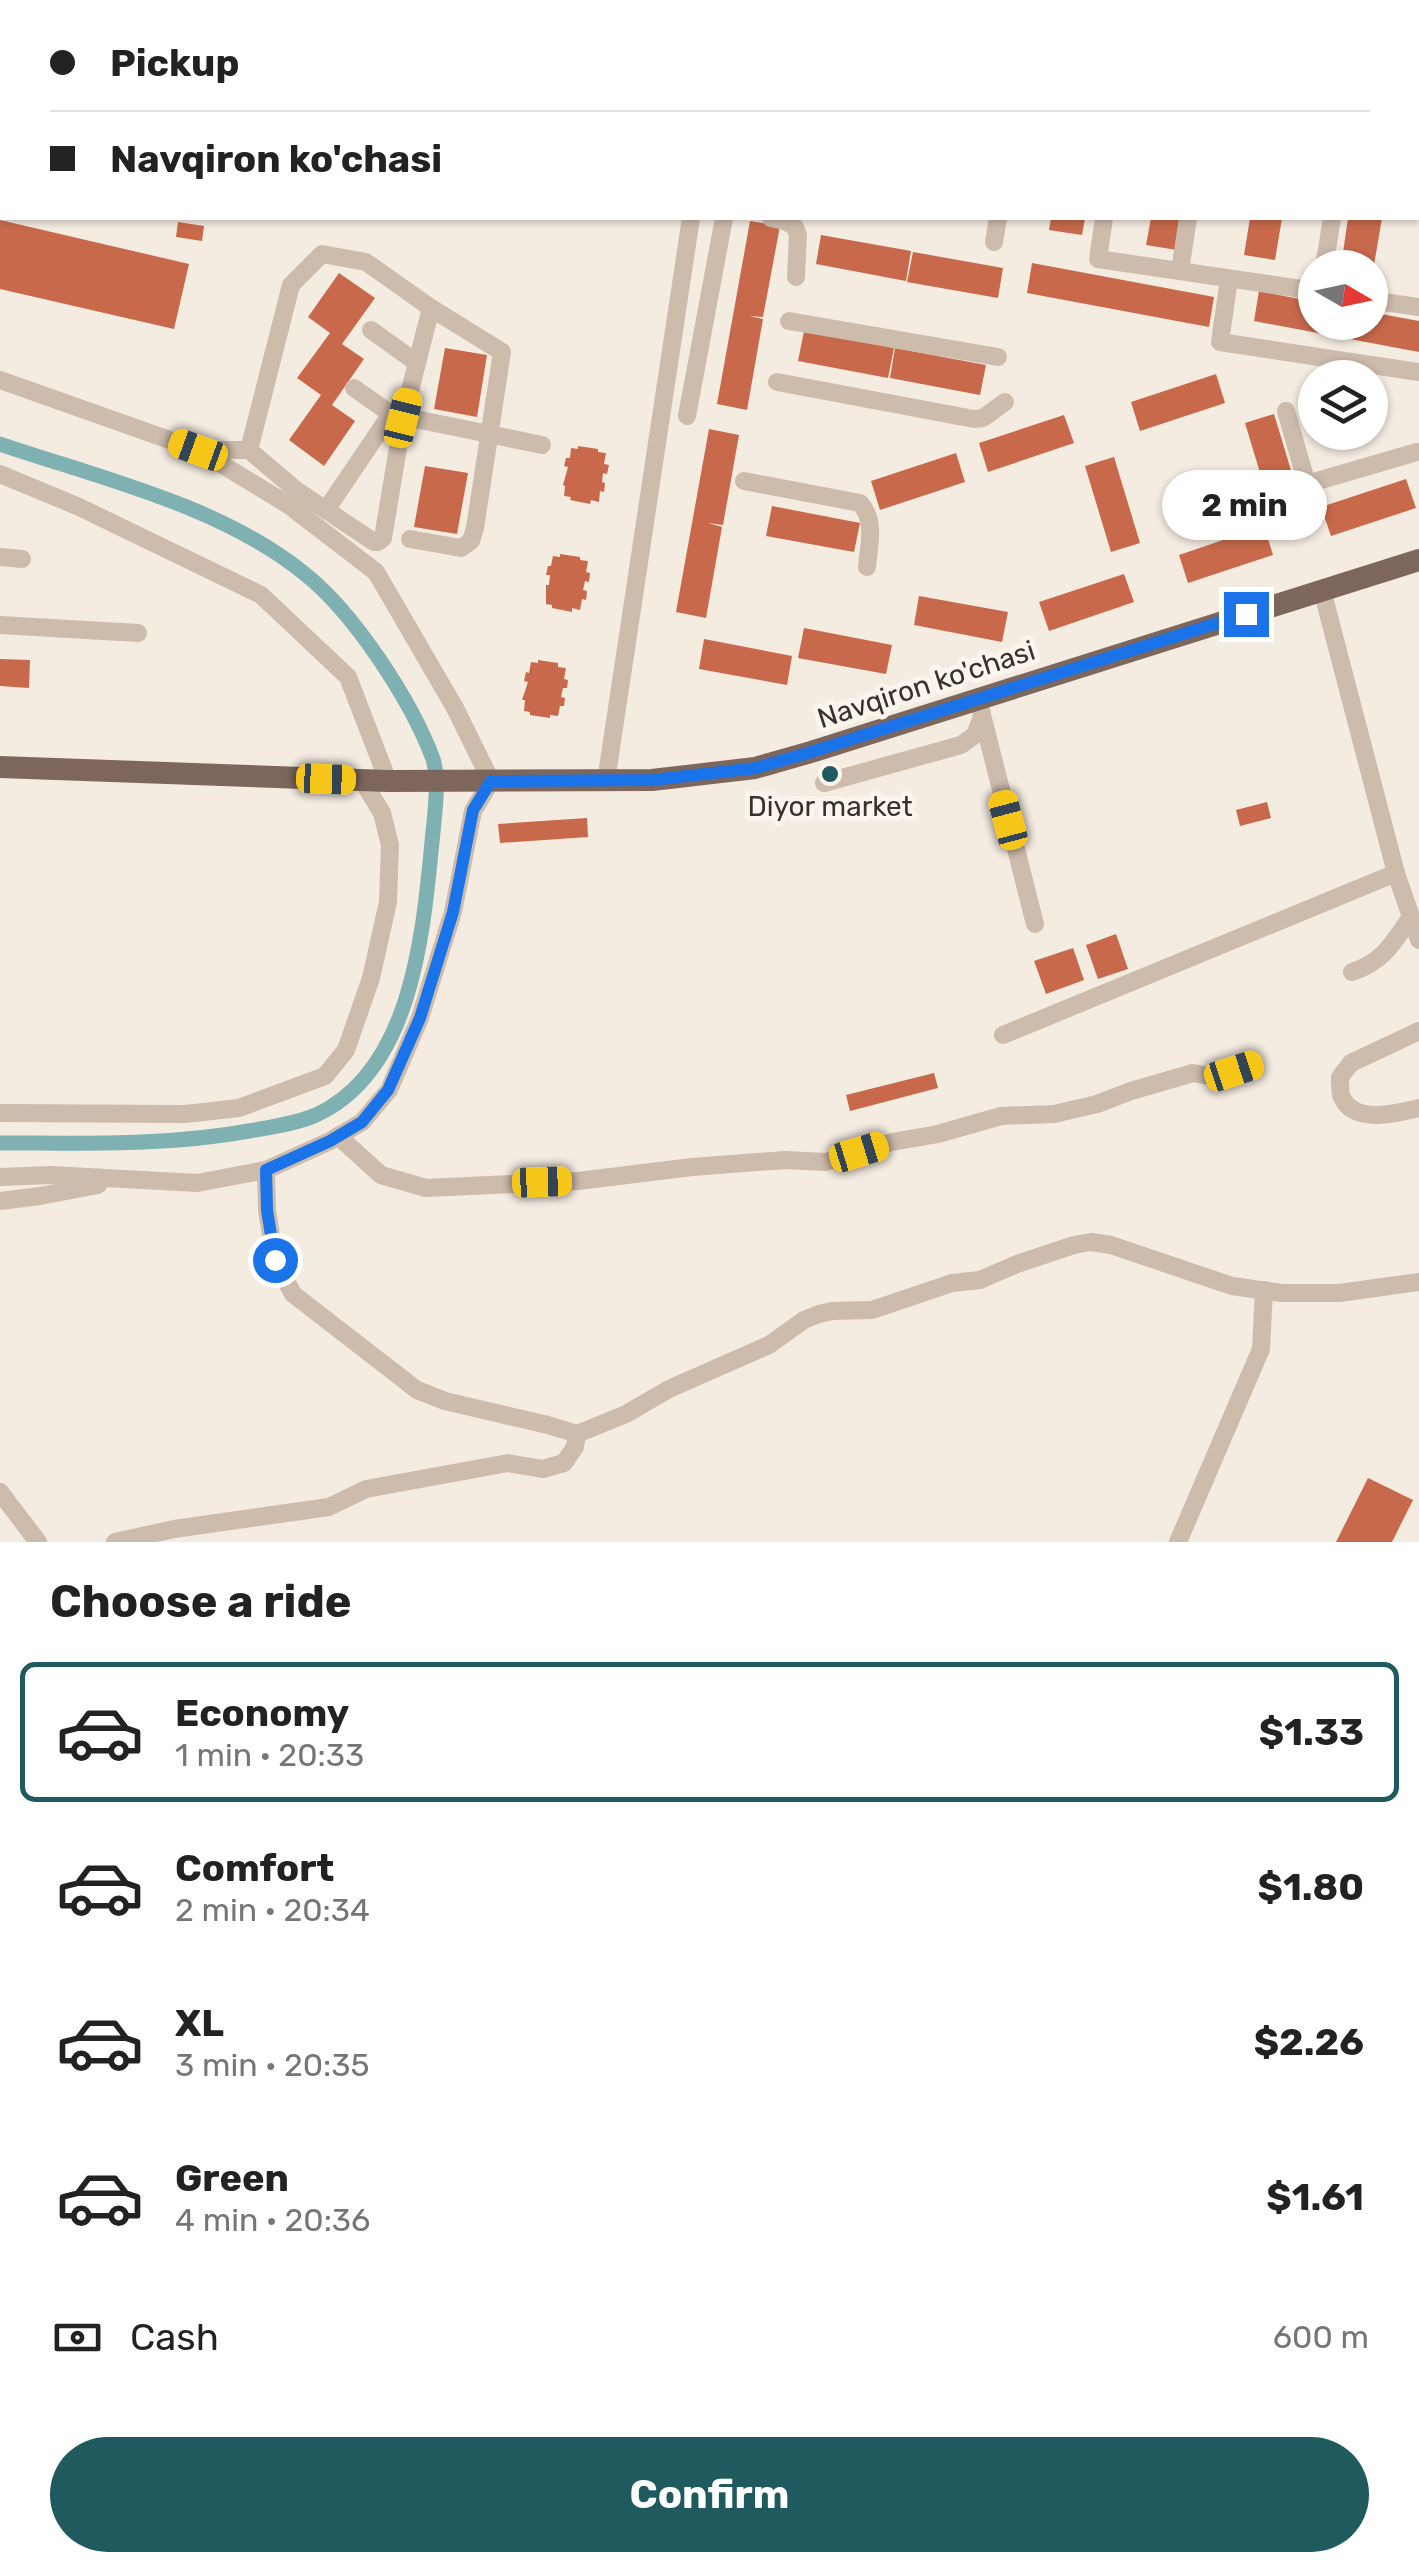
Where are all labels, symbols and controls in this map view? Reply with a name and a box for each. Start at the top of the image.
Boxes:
text: Pickup [110,40,239,86]
text: Navqiron ko'chasi [110,136,442,182]
north arrow [1298,250,1388,340]
map controls [1298,250,1388,450]
button: layers [1298,360,1388,450]
car [381,385,425,451]
car [165,426,231,474]
callout: 2 min [1164,469,1328,539]
text: 2 min [1201,486,1288,524]
route end [1224,592,1269,637]
street label: Navqiron ko'chasi [813,634,1039,735]
car [295,763,357,795]
marker: Diyor market [819,763,841,785]
car [986,787,1030,853]
place label: Diyor market [747,790,913,823]
car [1201,1047,1267,1095]
car [826,1129,892,1175]
car [511,1166,573,1198]
route start [253,1238,298,1283]
text: Choose a ride [50,1575,352,1628]
icon: car [55,1687,145,1777]
text: Economy [175,1690,349,1736]
text: $1.33 [1259,1709,1364,1755]
text: 1 min · 20:33 [175,1736,364,1774]
icon: car [55,1842,145,1932]
text: Comfort [175,1845,334,1891]
text: $1.80 [1258,1864,1364,1910]
text: 2 min · 20:34 [175,1891,370,1929]
icon: car [55,1997,145,2087]
text: XL [175,2000,224,2046]
text: $2.26 [1254,2019,1364,2065]
text: 3 min · 20:35 [175,2046,369,2084]
icon: car [55,2152,145,2242]
text: Green [175,2155,289,2201]
text: $1.61 [1266,2174,1364,2220]
text: 4 min · 20:36 [175,2201,370,2239]
icon: cash [50,2310,105,2365]
text: Cash [130,2314,219,2360]
text: 600 m [1273,2318,1369,2356]
button: Confirm [50,2437,1369,2552]

